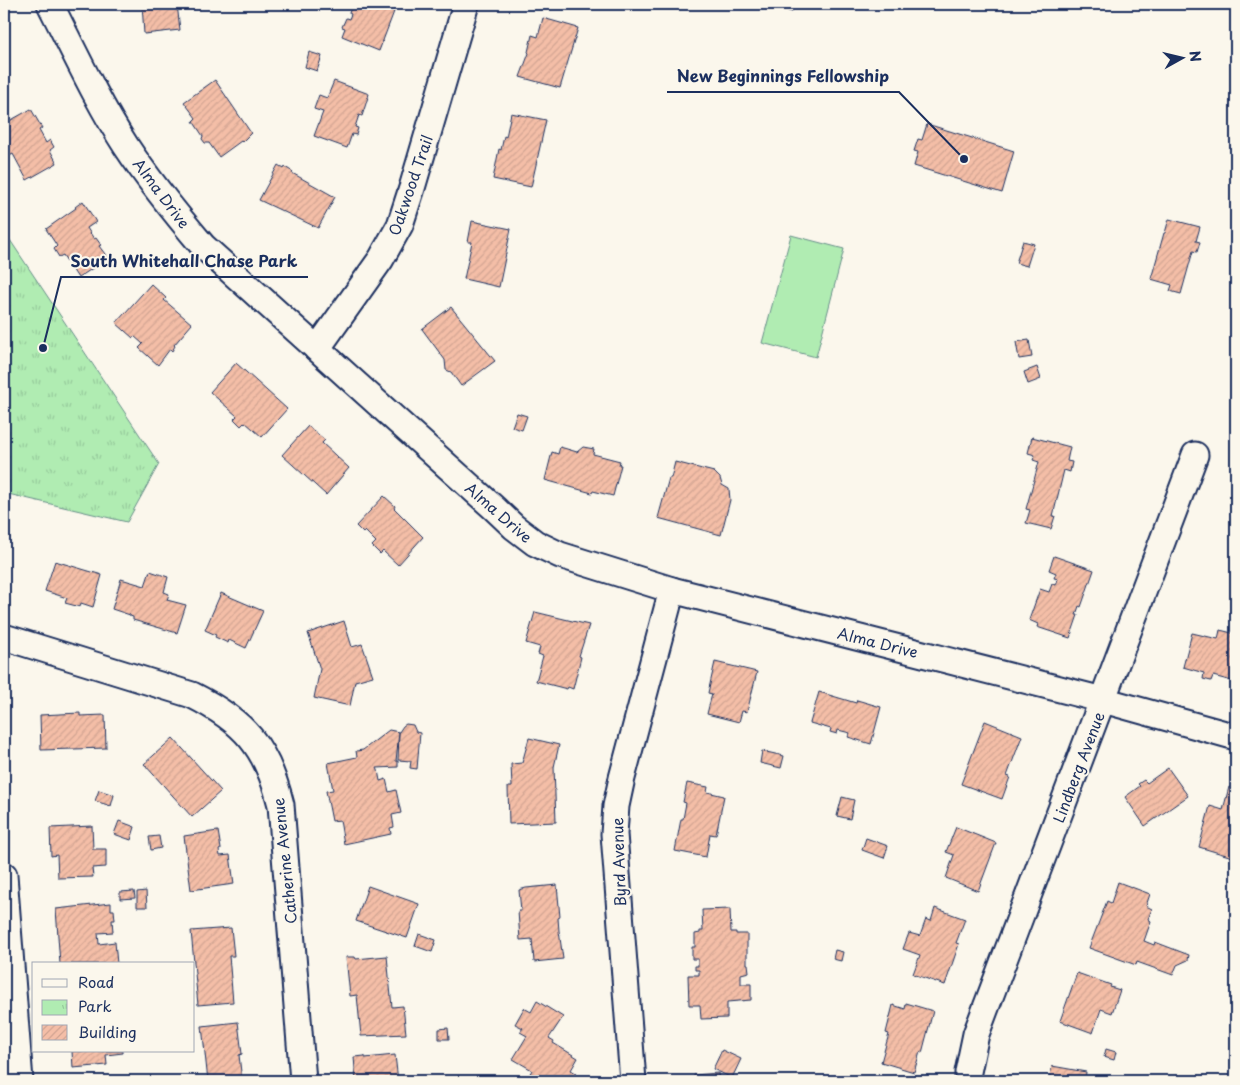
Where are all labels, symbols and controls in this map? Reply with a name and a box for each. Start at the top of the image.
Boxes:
north arrow [1158,32,1208,82]
text: N [1184,49,1207,63]
callout: New Beginnings Fellowship [667,61,899,92]
text: New Beginnings Fellowship [677,63,889,87]
street label: Oakwood Trail [382,132,438,238]
street label: Alma Drive [128,153,196,233]
callout: South Whitehall Chase Park [61,246,308,277]
text: South Whitehall Chase Park [71,248,298,272]
street label: Alma Drive [460,476,538,548]
street label: Alma Drive [835,621,921,663]
street label: Lindberg Avenue [1046,708,1110,826]
street label: Catherine Avenue [266,797,302,925]
street label: Byrd Avenue [605,817,631,907]
legend [32,962,195,1052]
text: Road [78,970,114,993]
text: Park [78,994,112,1017]
text: Building [78,1020,137,1043]

